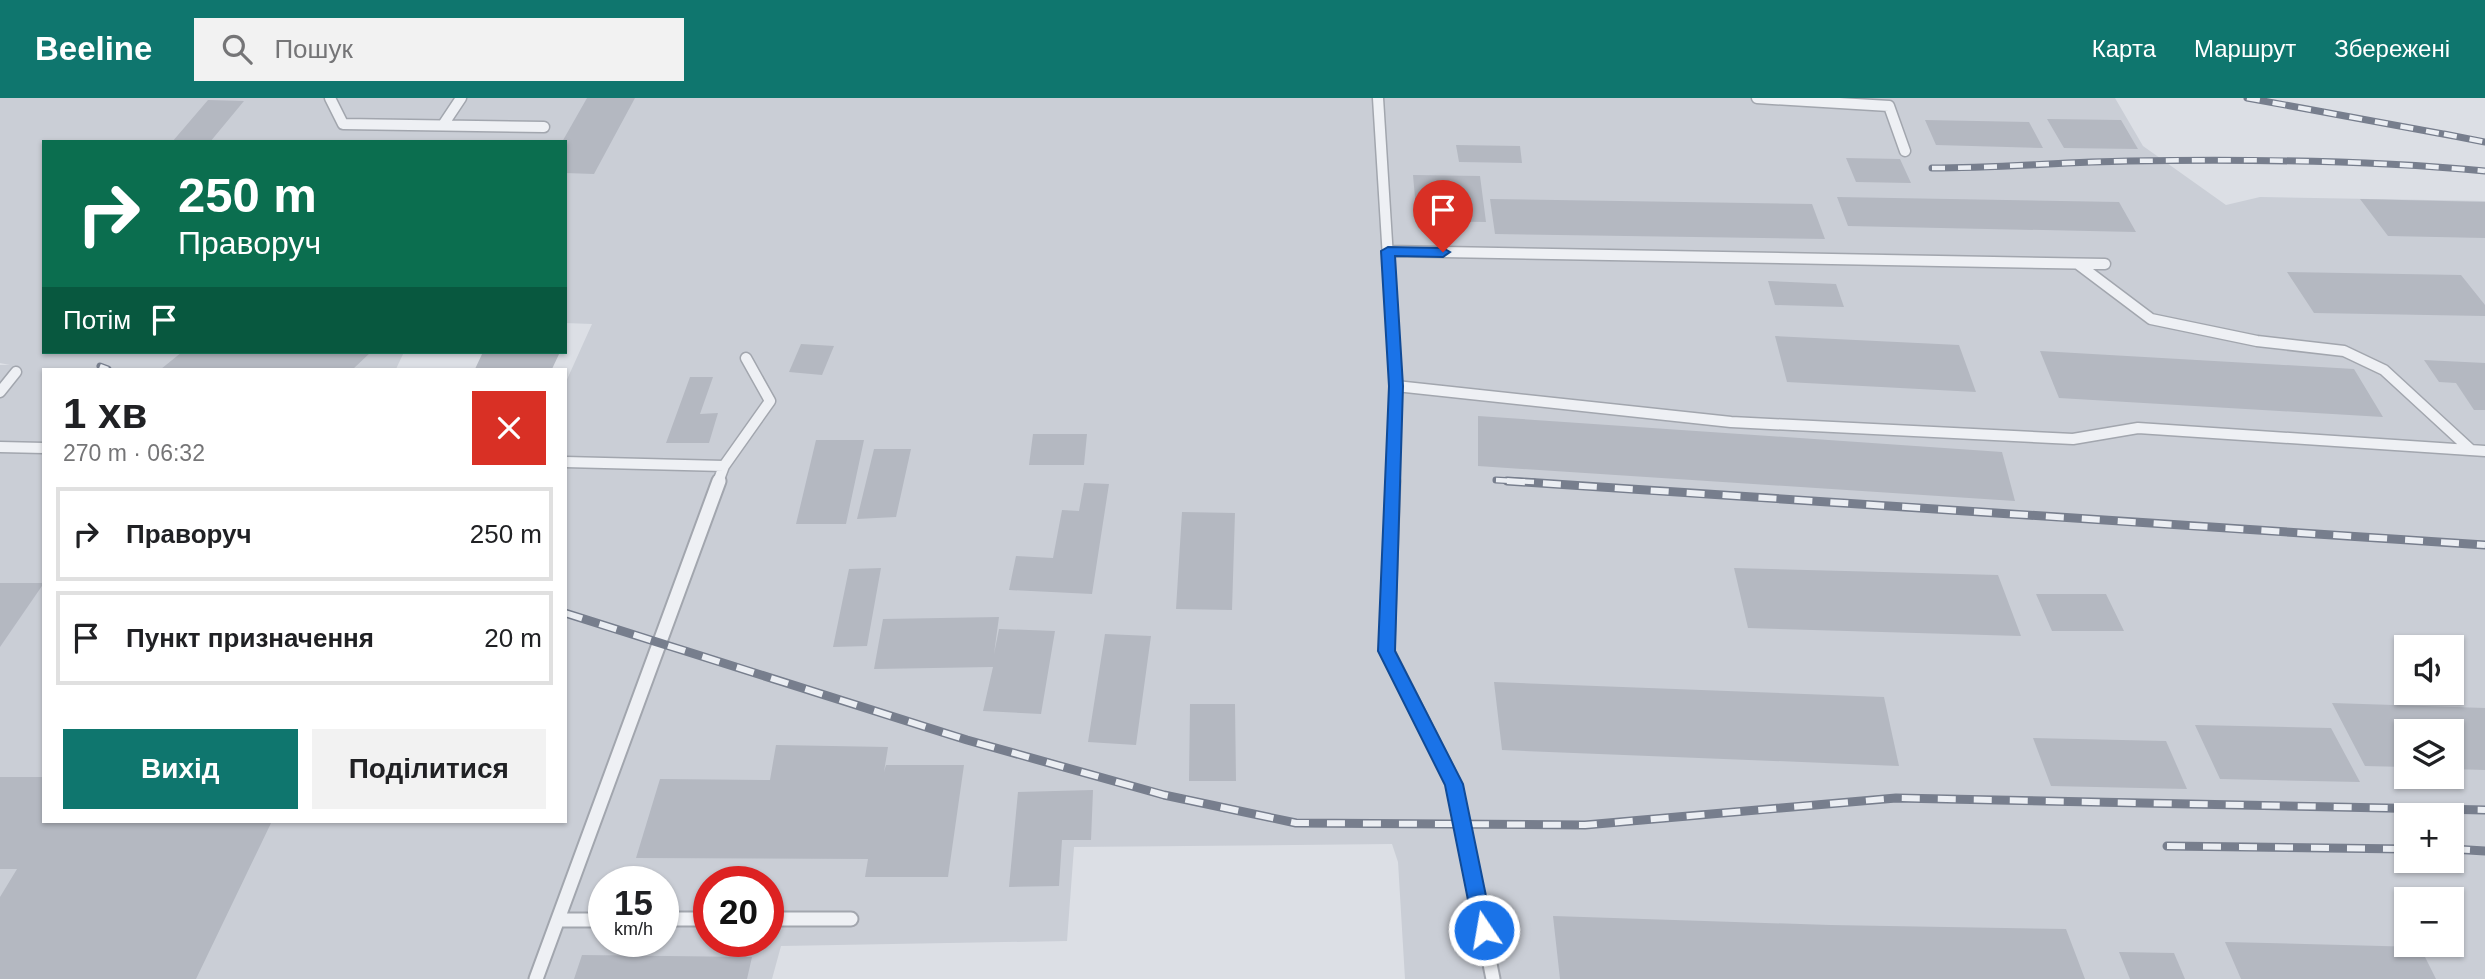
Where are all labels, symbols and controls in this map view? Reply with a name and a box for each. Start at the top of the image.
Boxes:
search box [194,18,684,81]
text: Beeline [35,30,152,67]
icon: search [218,30,256,68]
text: Пошук [274,34,353,64]
text: Карта [2092,35,2156,62]
text: Маршрут [2194,35,2296,62]
text: Збережені [2334,35,2450,62]
icon: right [63,168,154,259]
text: 250 m [178,168,317,222]
pin [1413,180,1473,252]
icon: arrive [1424,191,1462,229]
text: Праворуч [178,225,321,261]
icon: arrive [145,301,183,339]
text: Потім [63,305,131,335]
text: 1 хв [63,390,147,437]
button: close [472,391,546,465]
text: 270 m · 06:32 [63,440,205,466]
icon: right [67,515,105,553]
text: Праворуч [126,519,252,549]
text: 250 m [470,519,542,549]
icon: arrive [67,619,105,657]
text: Пункт призначення [126,623,374,653]
text: 20 m [484,623,542,653]
map controls [2394,635,2464,957]
button: sound [2394,635,2464,705]
button: layers [2394,719,2464,789]
button: Вихід [63,729,298,809]
button: Поділитися [312,729,546,809]
button: + [2394,803,2464,873]
speed limit sign: 20 [693,866,784,957]
text: 15 [614,883,653,922]
button: − [2394,887,2464,957]
position arrow [1447,893,1521,967]
text: km/h [614,919,653,939]

